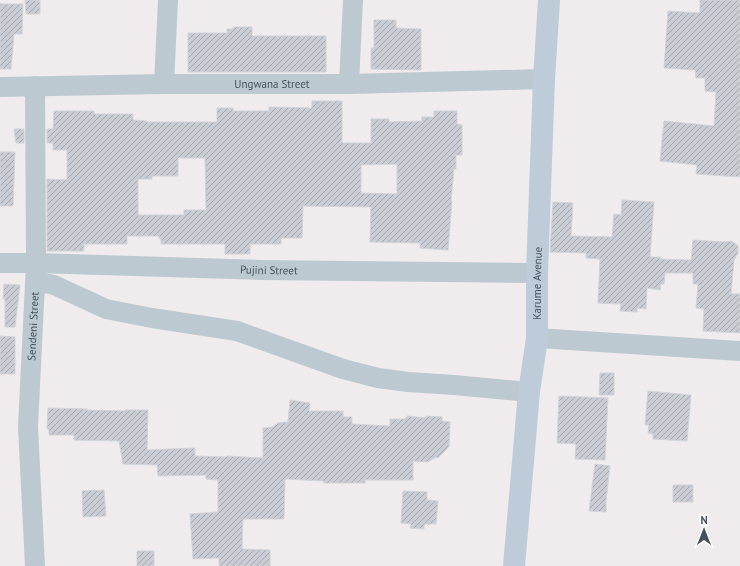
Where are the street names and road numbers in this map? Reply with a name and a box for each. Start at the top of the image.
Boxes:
street label: Ungwana Street [234,77,310,91]
street label: Karume Avenue [530,246,545,320]
street label: Pujini Street [240,262,298,277]
street label: Sendeni Street [24,291,42,361]

